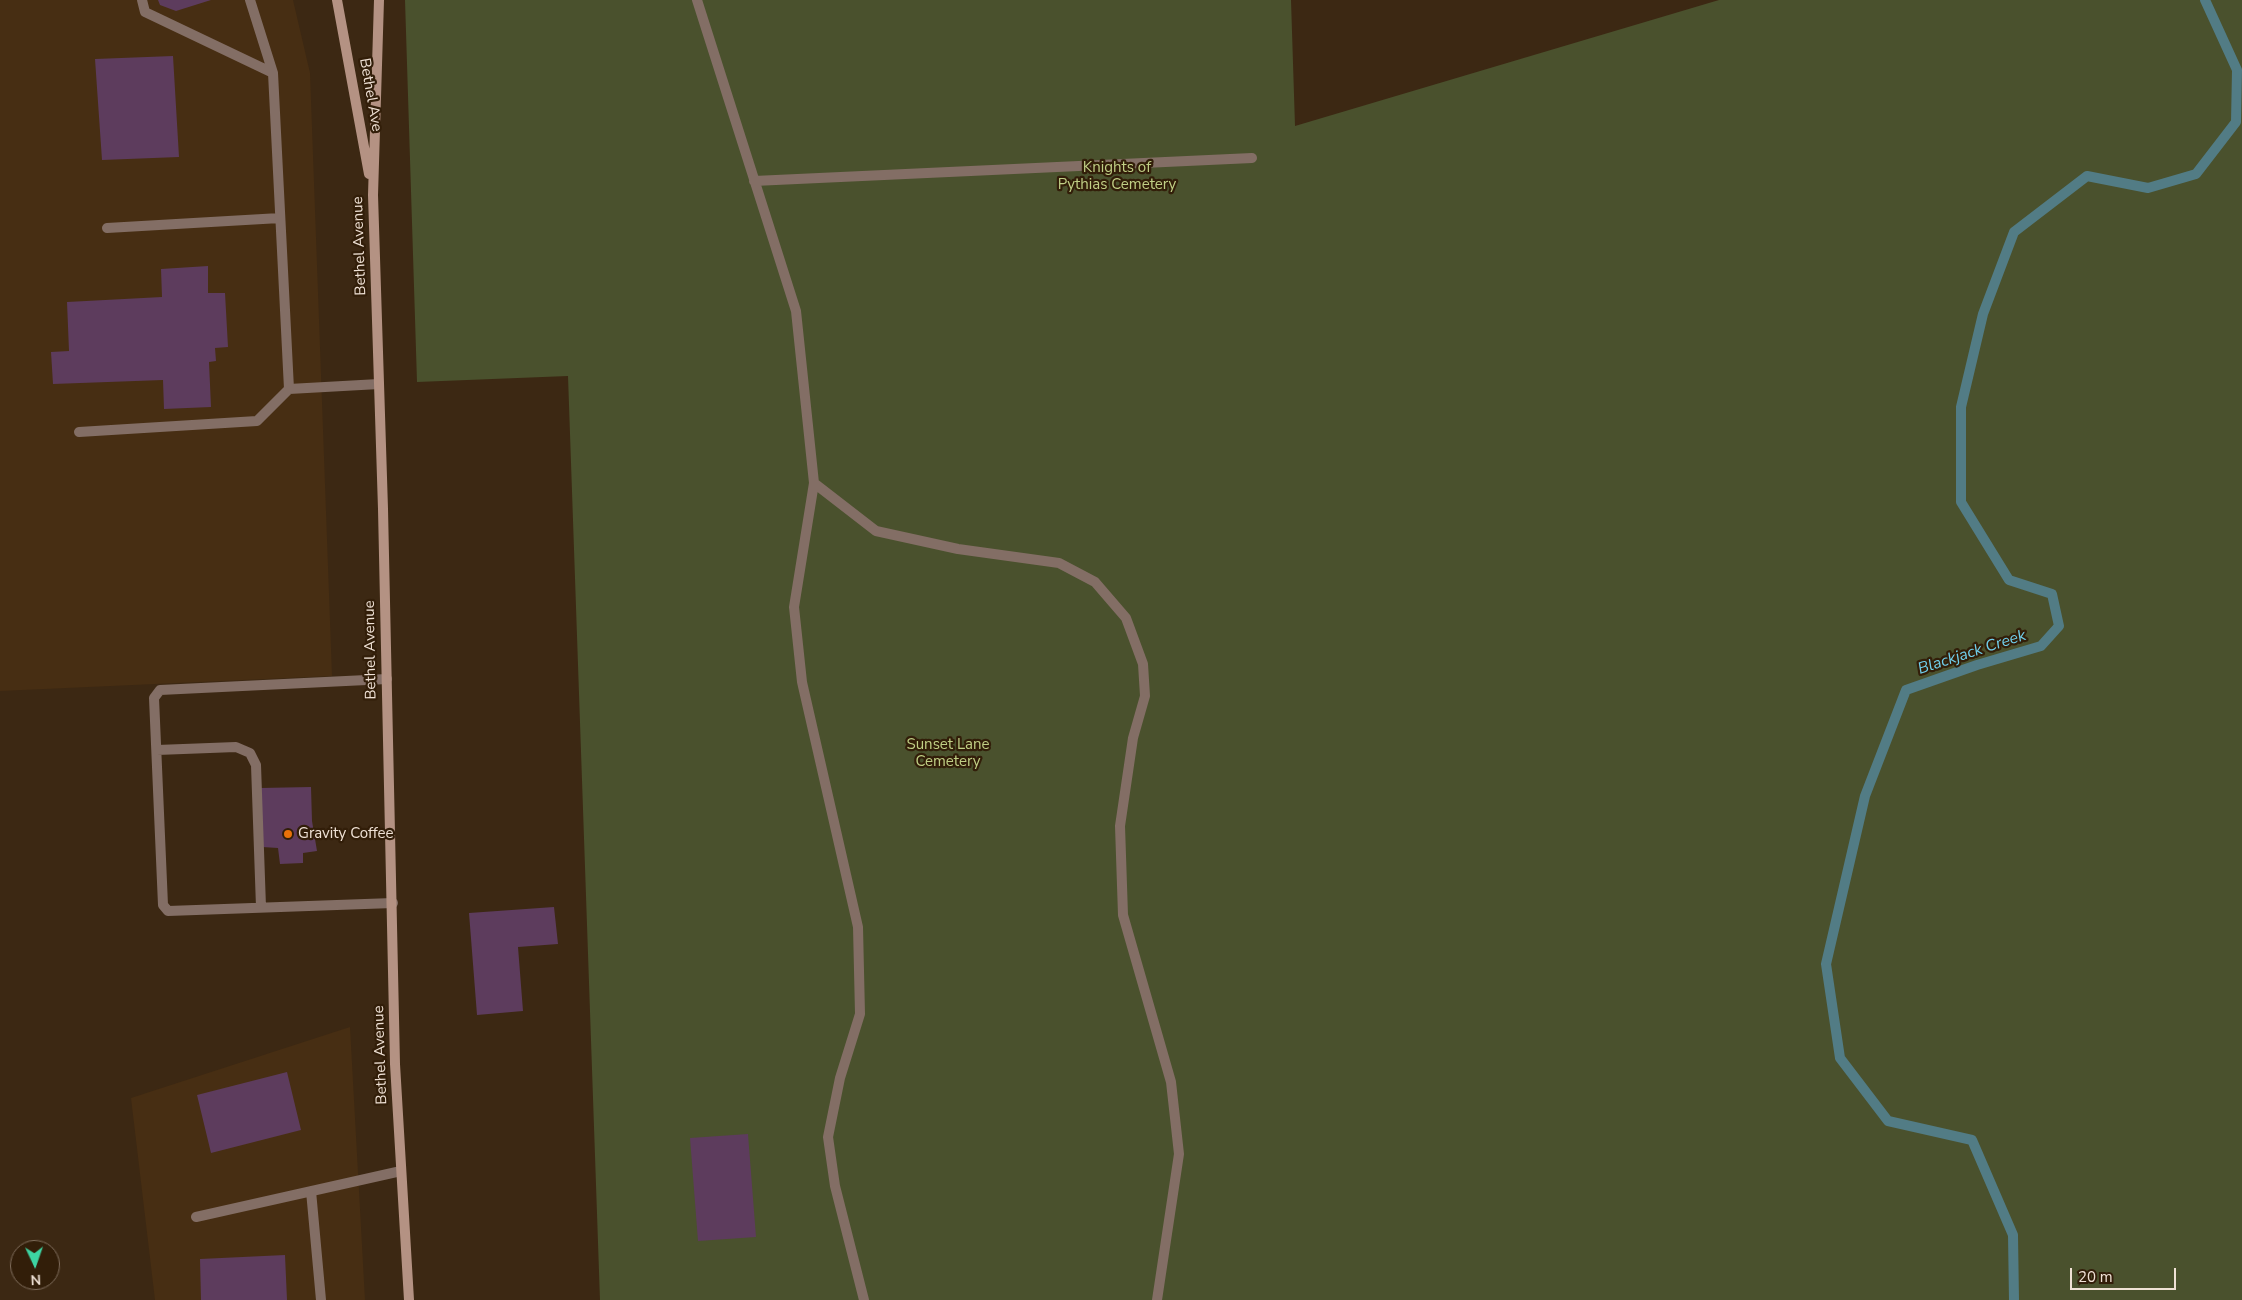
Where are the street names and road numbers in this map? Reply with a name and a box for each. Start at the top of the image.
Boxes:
street label: Bethel Ave [355,57,385,133]
street label: Bethel Avenue [349,196,371,296]
street label: Bethel Avenue [361,600,381,700]
street label: Bethel Avenue [370,1005,392,1105]

